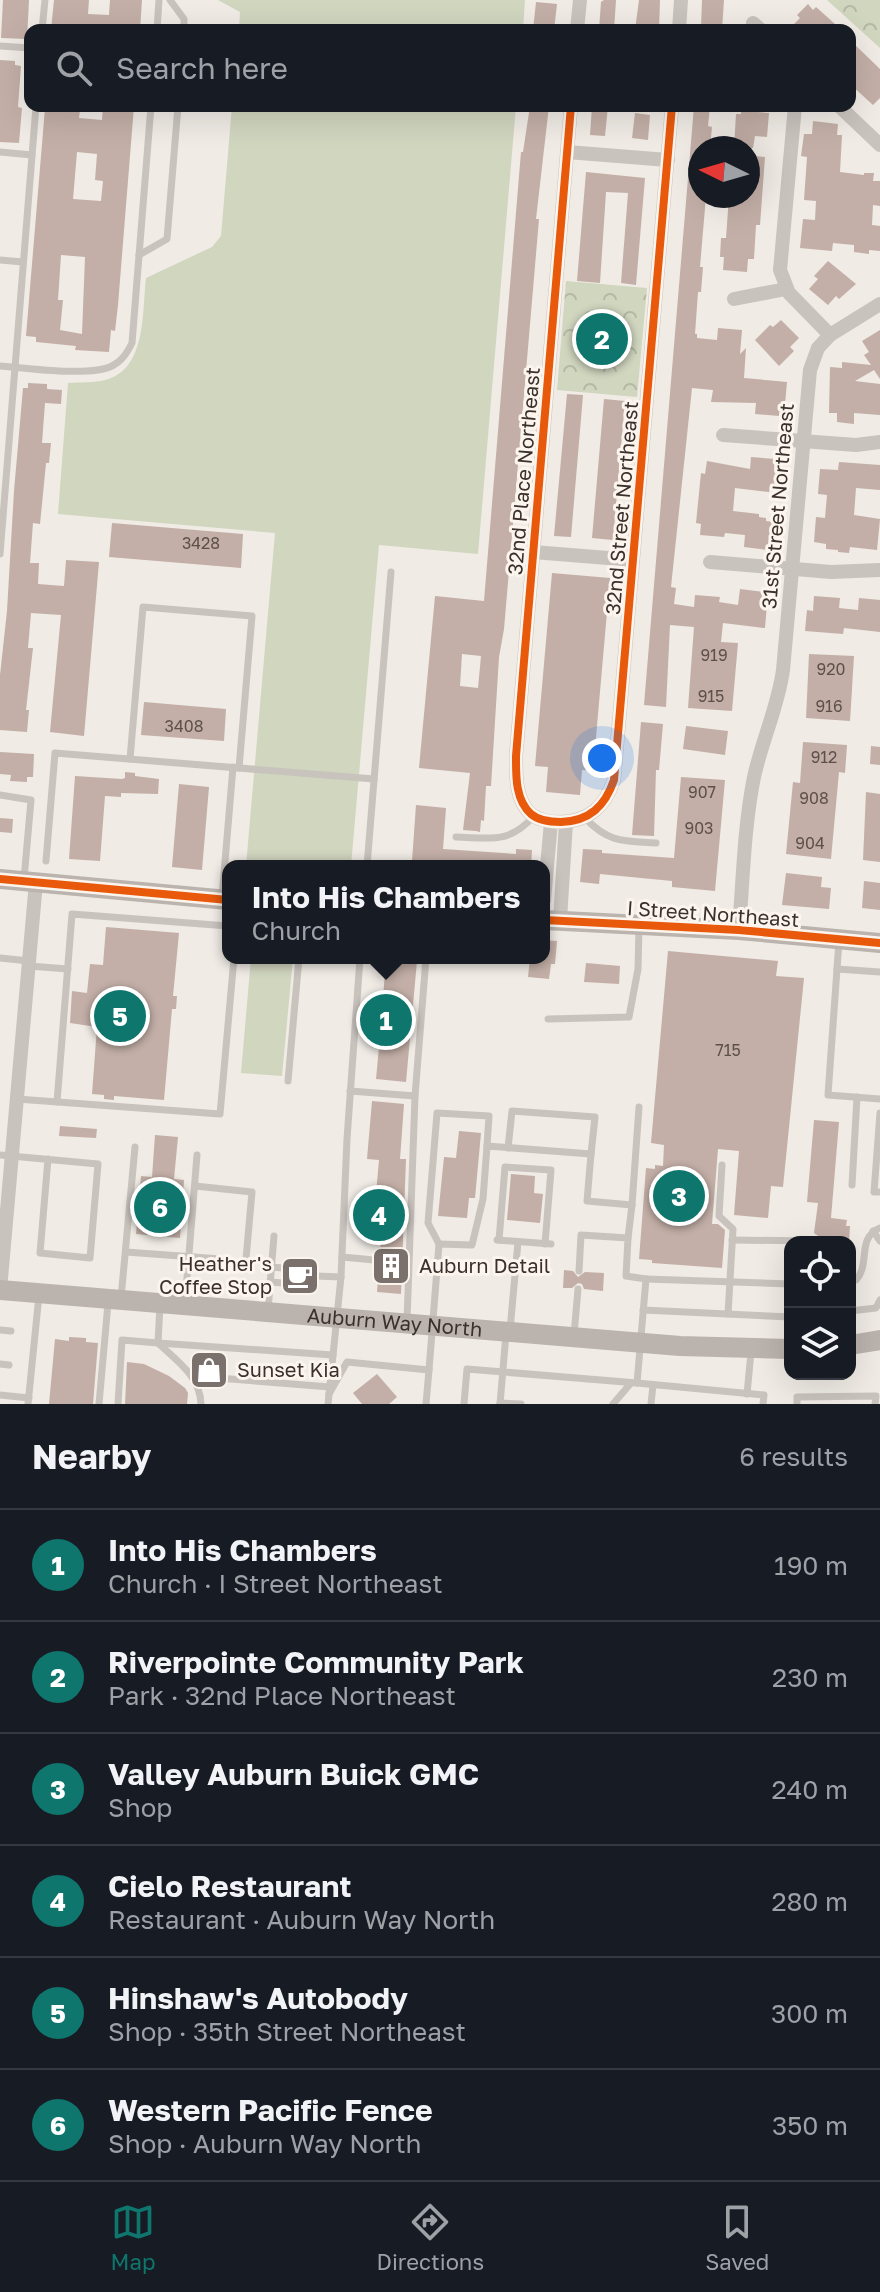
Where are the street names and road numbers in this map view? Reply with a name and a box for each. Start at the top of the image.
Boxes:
street label: 32nd Place Northeast [502,366,544,576]
street label: 32nd Street Northeast [600,400,642,616]
street label: 31st Street Northeast [756,402,798,610]
street label: I Street Northeast [626,895,800,931]
street label: Auburn Way North [306,1302,483,1341]

